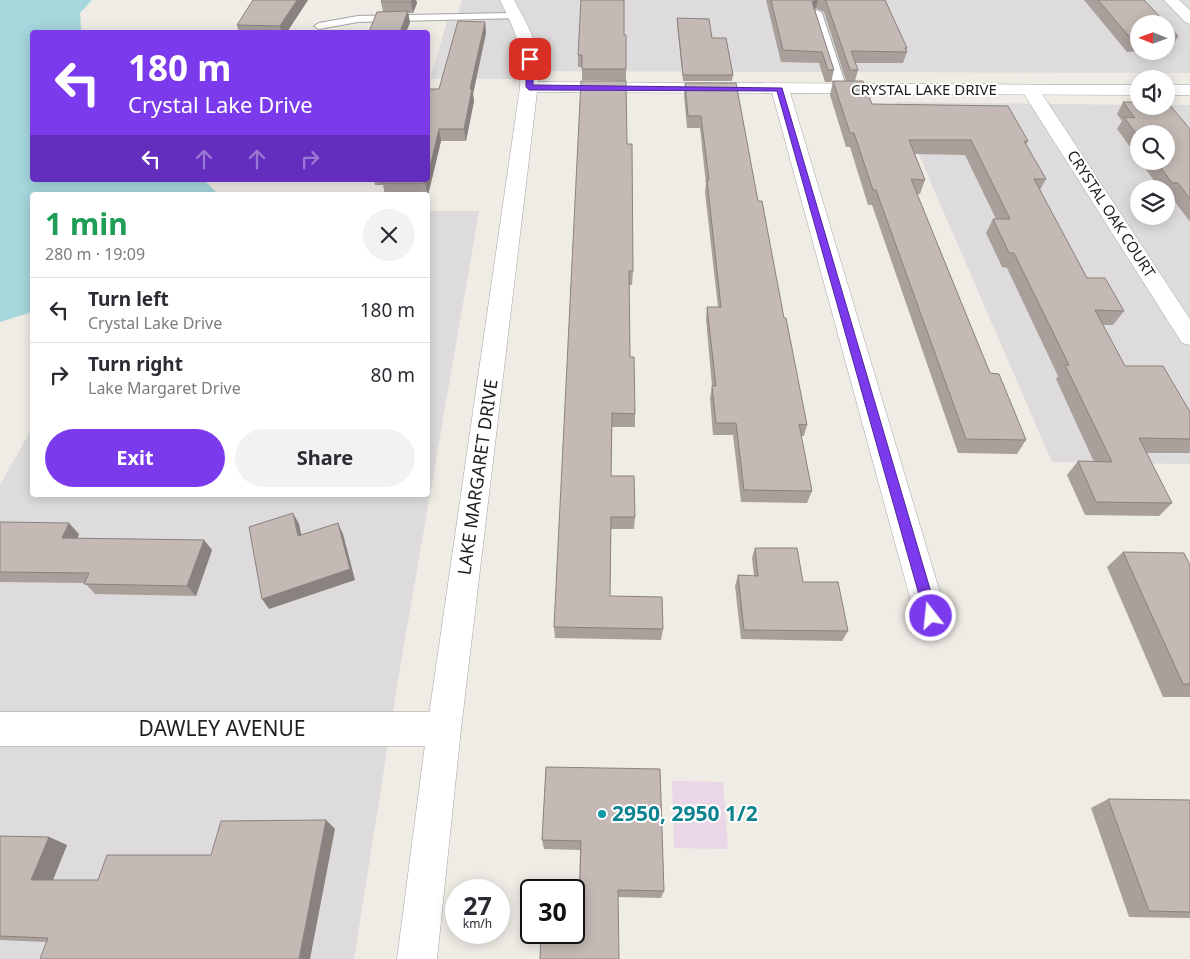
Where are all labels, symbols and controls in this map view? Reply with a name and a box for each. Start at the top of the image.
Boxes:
north arrow [1130,15,1175,60]
map controls [1130,15,1175,225]
pin [509,38,551,80]
text: 180 m [128,44,231,91]
icon: arrive [516,45,544,73]
icon: left [45,50,110,115]
button: sound [1130,70,1175,115]
street label: CRYSTAL LAKE DRIVE [851,79,997,99]
text: Crystal Lake Drive [128,89,313,119]
button: search [1130,125,1175,170]
icon: left [137,145,165,173]
icon: ahead [190,145,218,173]
icon: ahead [243,145,271,173]
icon: right [296,145,324,173]
street label: CRYSTAL OAK COURT [1063,146,1161,281]
button: layers [1130,180,1175,225]
text: 1 min [45,203,128,244]
button: close [363,209,415,261]
text: 280 m · 19:09 [45,243,145,265]
text: Turn left [88,286,169,312]
icon: left [45,296,73,324]
text: 180 m [360,297,415,323]
text: Crystal Lake Drive [88,312,222,334]
text: Turn right [88,351,183,377]
icon: right [45,361,73,389]
text: 80 m [371,362,415,388]
text: Lake Margaret Drive [88,377,241,399]
street label: LAKE MARGARET DRIVE [451,377,503,576]
button: Exit [45,429,225,487]
button: Share [235,429,415,487]
position arrow [904,589,956,641]
street label: DAWLEY AVENUE [139,714,305,742]
place label: 2950, 2950 1/2 [612,799,758,827]
marker: 2950, 2950 1/2 [596,808,608,820]
speed limit sign: 30 [520,879,585,944]
text: 27 [463,888,492,922]
text: km/h [463,915,492,932]

